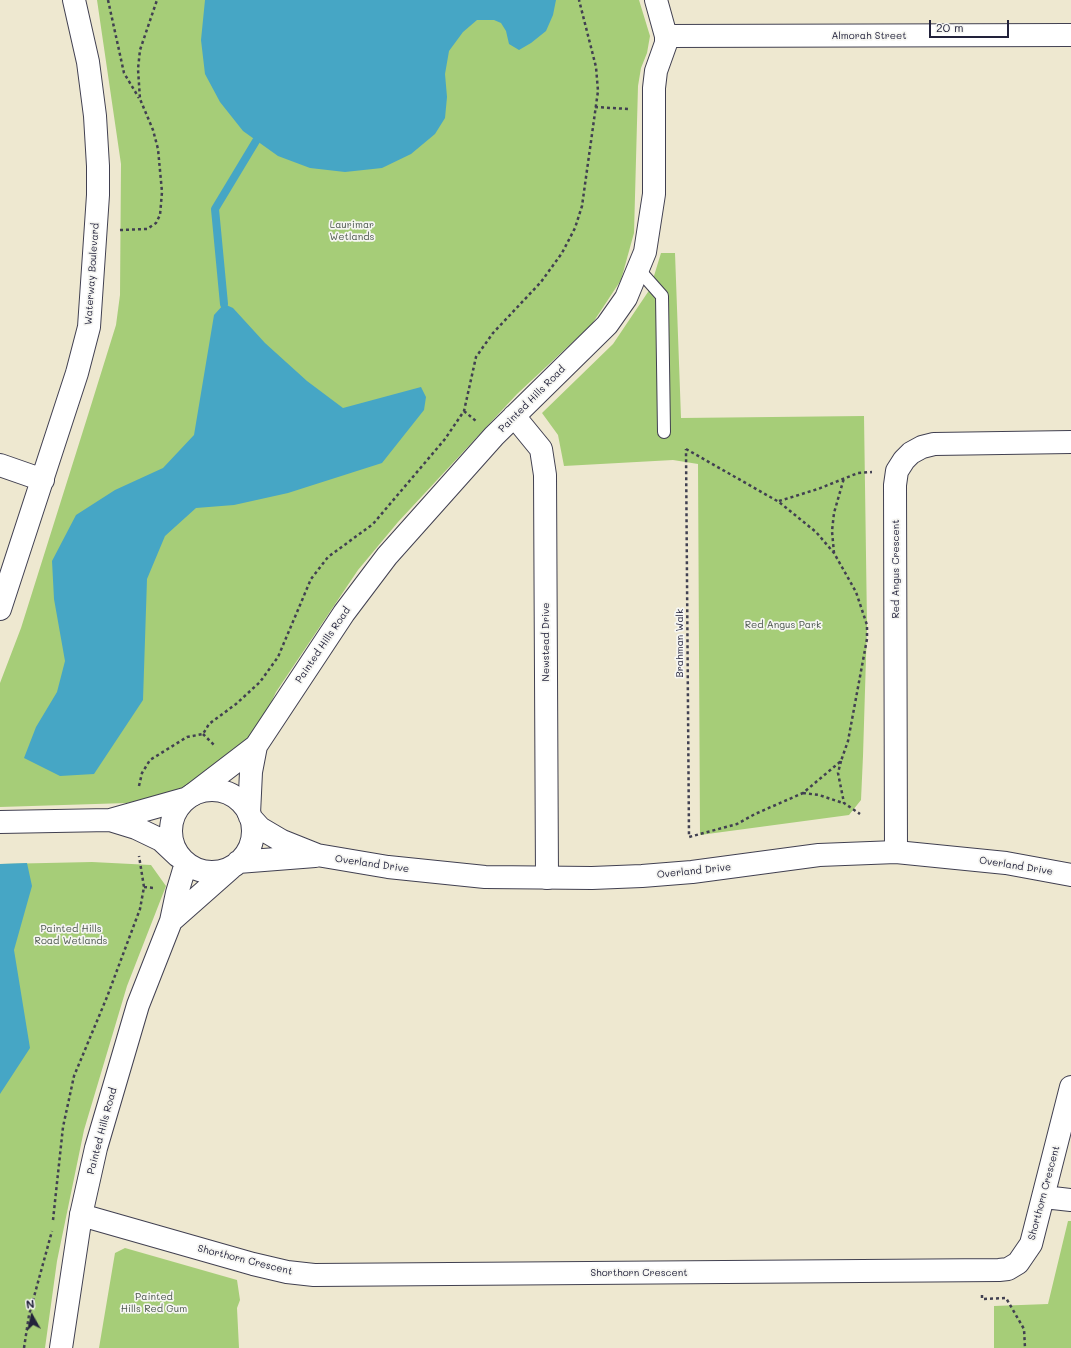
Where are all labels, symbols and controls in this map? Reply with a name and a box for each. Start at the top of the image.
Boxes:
scale bar [931,12,1011,38]
text: 20 m [936,19,964,35]
street label: Almorah Street [831,30,907,42]
park label: Laurimar Wetlands [330,219,374,242]
street label: Waterway Boulevard [82,223,102,325]
street label: Painted Hills Road [496,363,568,435]
street label: Red Angus Crescent [890,519,902,619]
street label: Newstead Drive [540,603,552,681]
street label: Painted Hills Road [293,605,353,685]
street label: Brahman Walk [674,609,686,677]
park label: Red Angus Park [745,619,821,631]
street label: Overland Drive [334,853,410,875]
street label: Overland Drive [978,854,1054,878]
street label: Overland Drive [656,861,732,881]
park label: Painted Hills Road Wetlands [35,923,107,946]
street label: Painted Hills Road [85,1086,119,1176]
street label: Shorthorn Crescent [1026,1145,1062,1241]
street label: Shorthorn Crescent [196,1242,294,1278]
street label: Shorthorn Crescent [590,1267,688,1279]
park label: Painted Hills Red Gum [121,1291,187,1314]
north arrow [12,1296,52,1336]
text: N [25,1296,35,1312]

